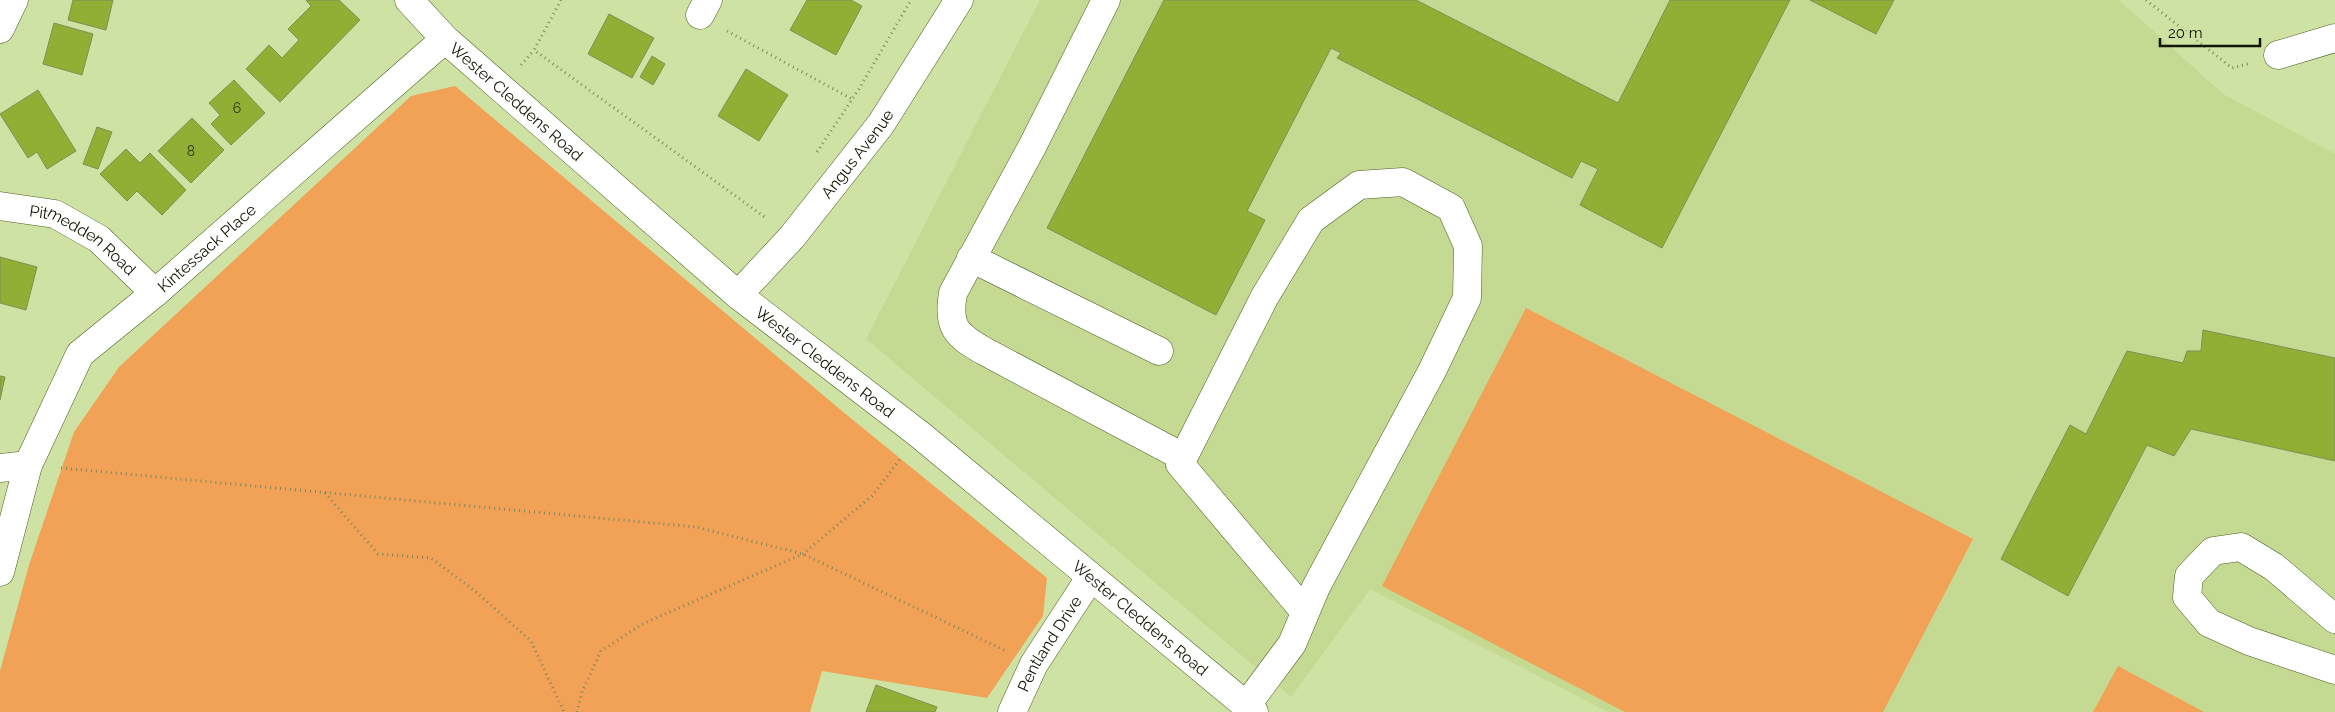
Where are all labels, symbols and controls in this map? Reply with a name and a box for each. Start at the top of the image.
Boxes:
scale bar [2160,15,2260,47]
text: 20 m [2168,24,2203,42]
street label: Wester Cleddens Road [446,39,587,165]
house number: 6 [233,100,241,116]
street label: Angus Avenue [817,106,898,202]
house number: 8 [187,143,195,159]
street label: Kintessack Place [154,200,260,296]
street label: Pitmedden Road [28,201,140,279]
street label: Wester Cleddens Road [751,303,898,422]
street label: Wester Cleddens Road [1068,556,1212,680]
street label: Pentland Drive [1014,592,1086,695]

